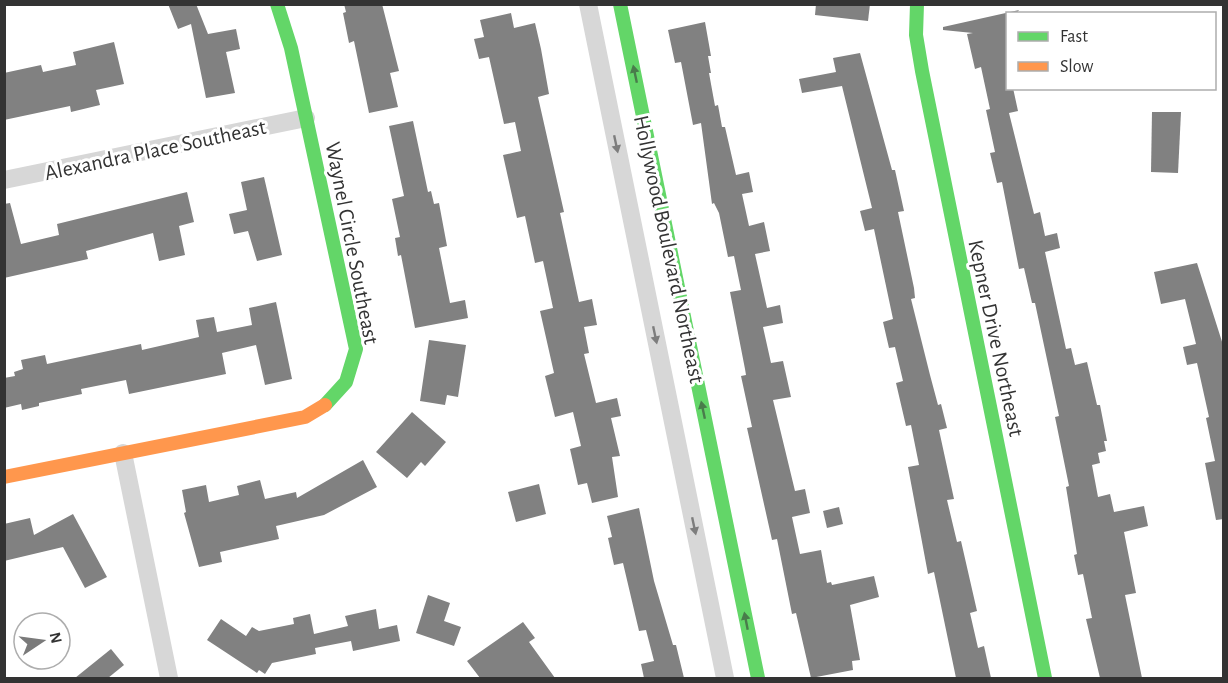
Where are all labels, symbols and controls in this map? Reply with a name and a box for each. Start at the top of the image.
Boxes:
legend [1006,12,1216,90]
text: Fast [1060,28,1088,46]
text: Slow [1060,58,1093,76]
one-way arrow [629,65,639,84]
street label: Hollywood Boulevard Northeast [630,113,708,385]
street label: Alexandra Place Southeast [42,116,268,184]
one-way arrow [612,135,621,154]
street label: Waynel Circle Southeast [322,140,382,346]
street label: Kepner Drive Northeast [964,238,1028,439]
one-way arrow [651,326,660,345]
one-way arrow [698,400,707,419]
one-way arrow [690,517,699,536]
north arrow [12,611,72,671]
one-way arrow [741,611,750,630]
text: N [47,631,65,645]

